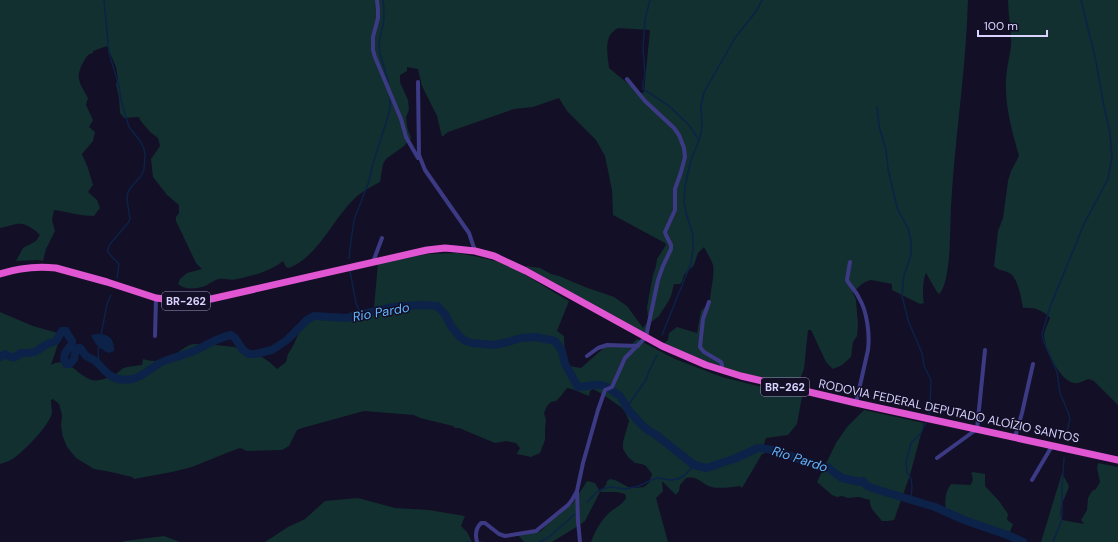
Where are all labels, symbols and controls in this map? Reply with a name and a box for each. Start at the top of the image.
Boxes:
scale bar [978,12,1047,38]
text: 100 m [984,18,1018,34]
road number: BR-262 [162,292,210,310]
water label: Rio Pardo [351,299,411,325]
street label: RODOVIA FEDERAL DEPUTADO ALOÍZIO SANTOS [817,376,1081,446]
road number: BR-262 [761,378,809,396]
water label: Rio Pardo [770,442,830,476]

